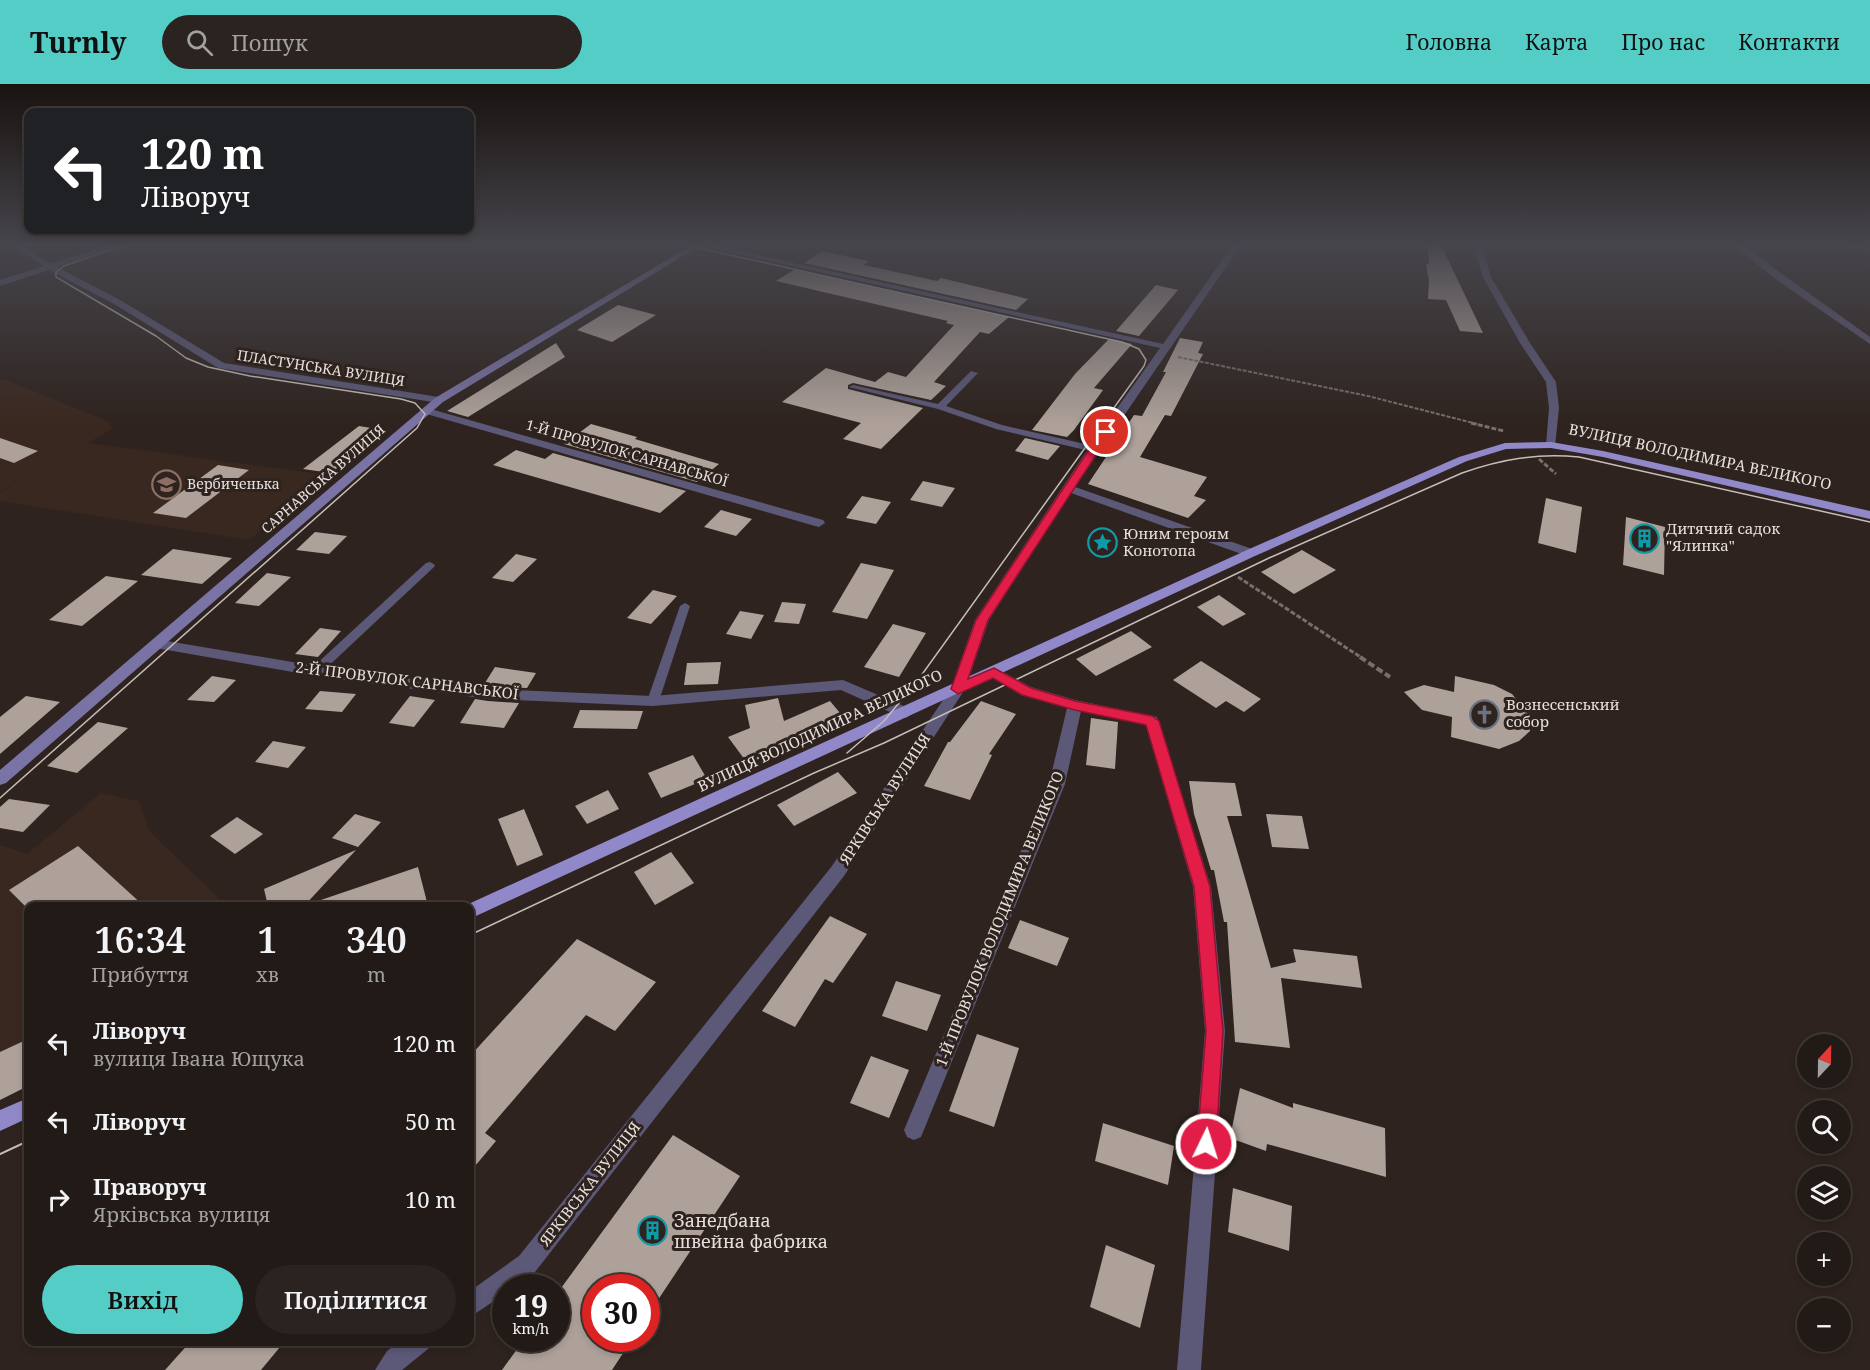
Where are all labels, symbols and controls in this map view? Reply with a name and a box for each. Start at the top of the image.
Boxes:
search box [162,15,582,69]
text: Turnly [30,23,126,61]
icon: search [183,26,216,59]
text: Пошук [231,27,308,57]
text: Головна [1405,28,1492,56]
text: Карта [1525,28,1588,56]
text: Про нас [1621,28,1705,56]
text: Контакти [1738,28,1840,56]
text: 120 m [141,124,265,181]
icon: left [42,132,120,210]
text: Ліворуч [141,178,250,215]
street label: ПЛАСТУНСЬКА ВУЛИЦЯ [236,345,406,390]
pin [1080,406,1131,457]
street label: 1-Й ПРОВУЛОК САРНАВСЬКОЇ [524,415,730,490]
icon: arrive [1089,415,1122,448]
street label: ВУЛИЦЯ ВОЛОДИМИРА ВЕЛИКОГО [1567,418,1833,494]
street label: САРНАВСЬКА ВУЛИЦЯ [257,420,388,538]
school or university icon: Вербиченька [150,468,182,500]
place label: Вербиченька [187,474,280,493]
place label: Дитячий садок "Ялинка" [1666,518,1780,555]
building icon: Дитячий садок "Ялинка" [1629,522,1661,554]
place label: Юним героям Конотопа [1123,523,1229,560]
place icon: Юним героям Конотопа [1086,527,1118,559]
street label: 2-Й ПРОВУЛОК САРНАВСЬКОЇ [295,656,520,704]
street label: ВУЛИЦЯ ВОЛОДИМИРА ВЕЛИКОГО [694,664,945,796]
place label: Вознесенський собор [1506,694,1620,731]
church icon: Вознесенський собор [1469,698,1501,730]
street label: ЯРКІВСЬКА ВУЛИЦЯ [834,729,934,869]
street label: 1-Й ПРОВУЛОК ВОЛОДИМИРА ВЕЛИКОГО [930,768,1068,1069]
text: 16:34 [94,915,186,964]
text: 1 [257,915,278,964]
text: 340 [346,915,407,964]
text: Прибуття [91,961,189,988]
text: хв [256,961,279,988]
text: m [367,961,386,988]
text: Ліворуч [93,1015,186,1045]
icon: left [42,1027,75,1060]
text: 120 m [393,1028,456,1058]
north arrow [1797,1034,1851,1088]
map controls [1797,1034,1851,1352]
text: вулиця Івана Ющука [93,1045,305,1072]
button: search [1797,1100,1851,1154]
icon: left [42,1105,75,1138]
text: Ліворуч [93,1106,186,1136]
text: 50 m [405,1106,456,1136]
position arrow [1174,1112,1238,1176]
street label: ЯРКІВСЬКА ВУЛИЦЯ [534,1117,644,1251]
button: layers [1797,1166,1851,1220]
text: Праворуч [93,1171,207,1201]
icon: right [42,1183,75,1216]
text: 10 m [405,1184,456,1214]
text: Ярківська вулиця [93,1201,271,1228]
place label: Занедбана швейна фабрика [674,1208,828,1253]
building icon: Занедбана швейна фабрика [637,1215,669,1247]
button: + [1797,1232,1851,1286]
button: Вихід [42,1265,243,1334]
button: Поділитися [255,1265,456,1334]
speed limit sign: 30 [582,1274,660,1352]
text: 19 [514,1285,548,1326]
button: − [1797,1298,1851,1352]
text: km/h [513,1318,549,1338]

